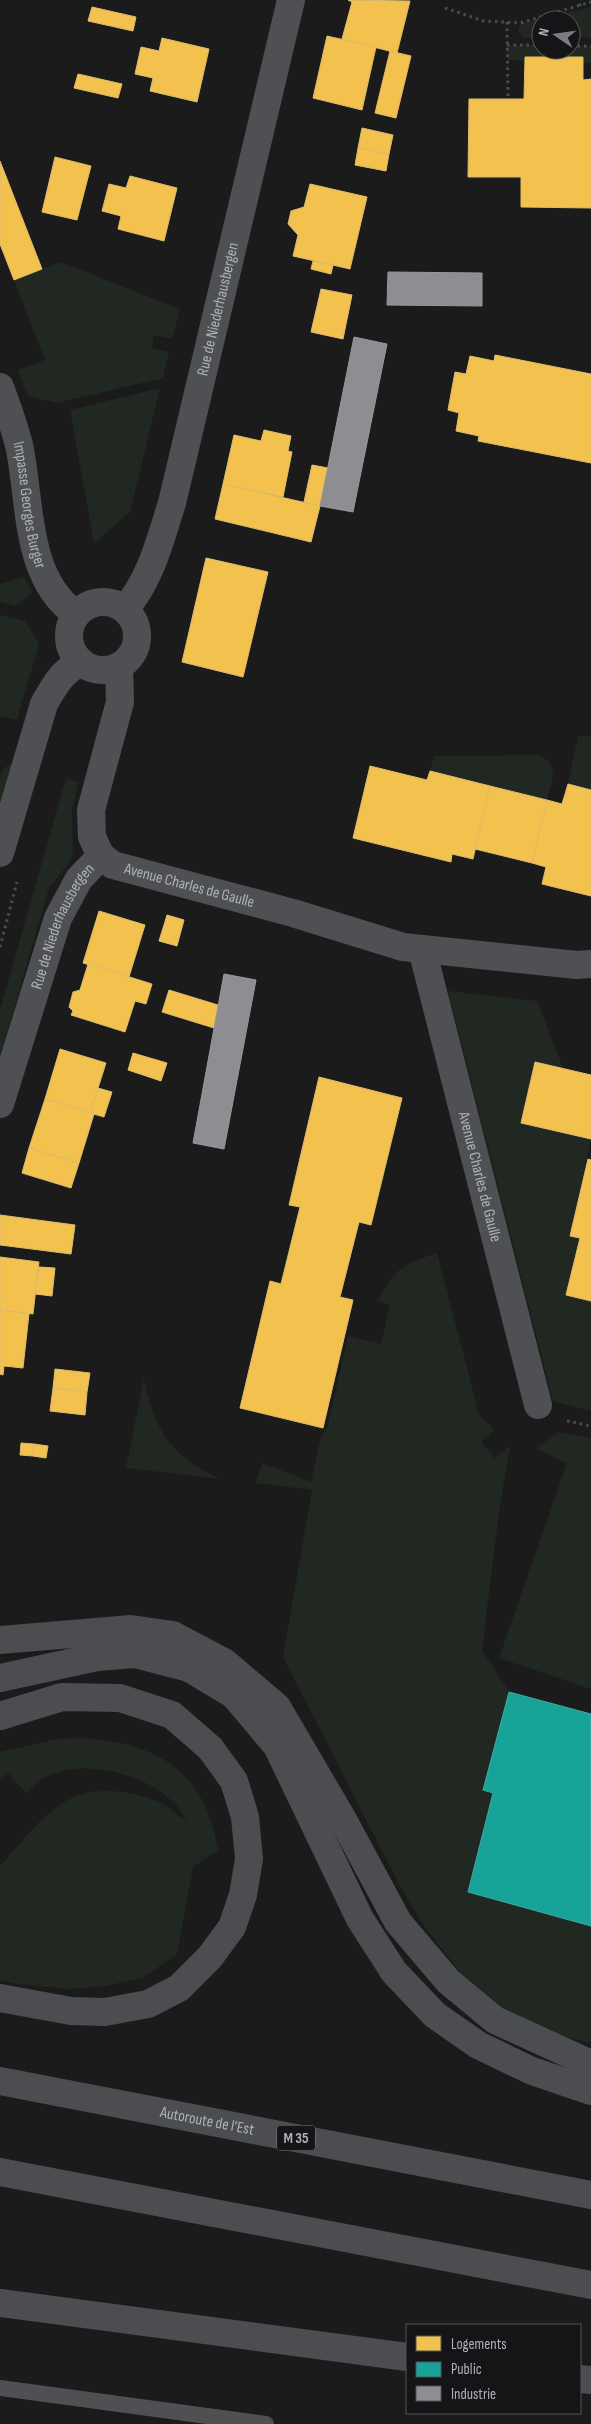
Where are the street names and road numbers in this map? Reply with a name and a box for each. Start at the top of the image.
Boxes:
street label: Rue de Niederhausbergen [193,241,243,378]
street label: Impasse Georges Burger [9,440,50,572]
street label: Rue de Niederhausbergen [27,859,98,992]
street label: Avenue Charles de Gaulle [121,859,256,912]
street label: Avenue Charles de Gaulle [454,1109,506,1244]
street label: Autoroute de l’Est [158,2102,256,2139]
road number: M 35 [277,2126,315,2150]

